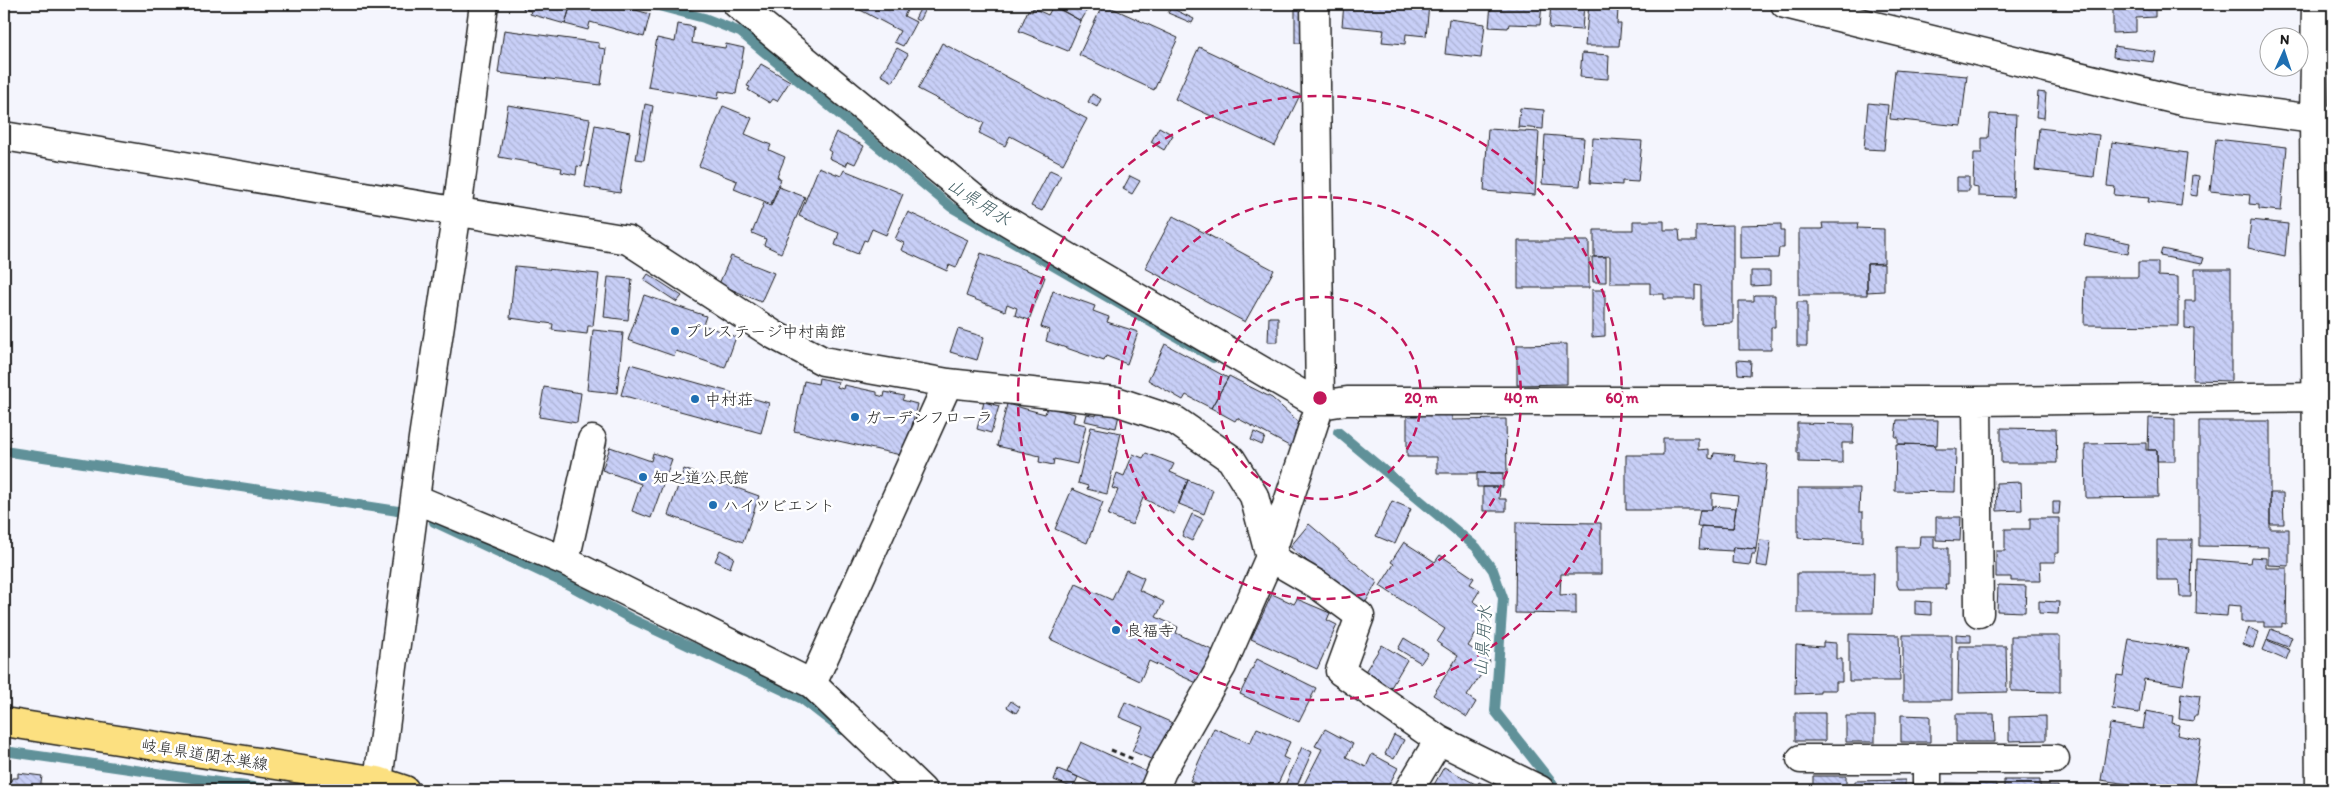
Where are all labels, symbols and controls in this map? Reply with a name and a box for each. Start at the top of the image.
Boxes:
north arrow [2260,28,2310,78]
text: N [2279,31,2290,48]
water label: 山県用水 [943,173,1015,231]
place label: プレステージ中村南館 [685,322,846,341]
marker: プレステージ中村南館 [669,325,681,337]
centre of rings [1311,389,1329,407]
text: 20 m [1404,389,1438,407]
text: 40 m [1504,389,1539,407]
text: 60 m [1605,389,1639,407]
place label: 中村荘 [705,390,753,409]
marker: 中村荘 [689,393,701,405]
place label: ガーデンフローラ [865,408,993,427]
marker: ガーデンフローラ [849,411,861,423]
place label: 知之道公民館 [653,468,749,487]
marker: 知之道公民館 [637,471,649,483]
place label: ハイツビエント [723,496,835,515]
marker: ハイツビエント [707,499,719,511]
water label: 山県用水 [1470,604,1496,678]
place label: 良福寺 [1126,621,1174,640]
marker: 良福寺 [1110,624,1122,636]
street label: 岐阜県道関本巣線 [140,735,270,774]

